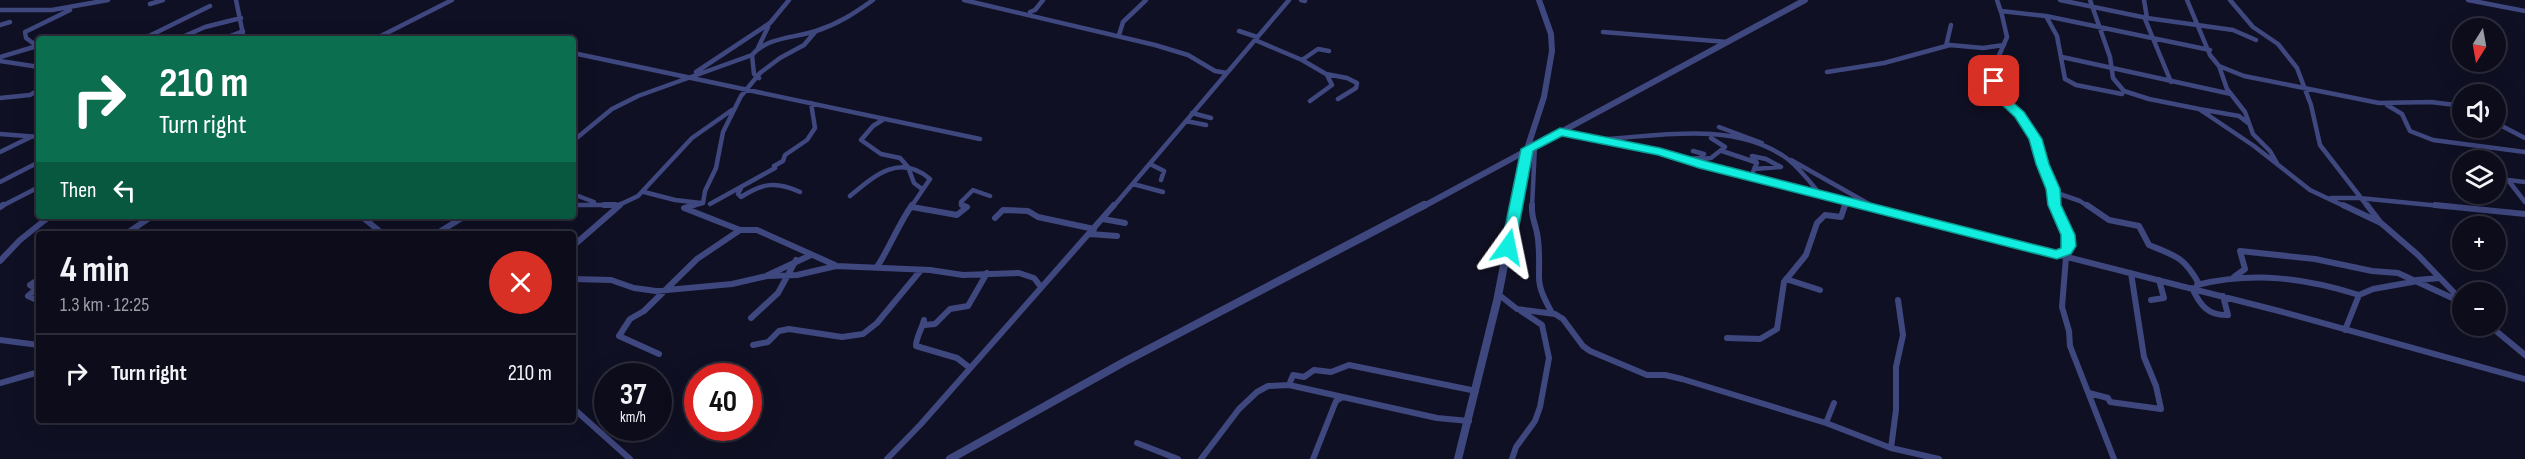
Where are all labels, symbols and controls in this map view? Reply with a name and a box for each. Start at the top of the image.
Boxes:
north arrow [2452,18,2506,72]
map controls [2452,18,2506,336]
pin [1968,55,2019,106]
text: 210 m [159,58,248,109]
icon: right [60,60,138,138]
icon: arrive [1977,64,2010,97]
button: sound [2452,84,2506,138]
text: Turn right [159,109,246,141]
button: layers [2452,150,2506,204]
icon: left [108,174,141,207]
text: Then [60,177,96,204]
position arrow [1476,215,1540,279]
button: + [2452,216,2506,270]
text: 4 min [60,249,130,292]
button: close [489,251,552,314]
button: − [2452,282,2506,336]
text: 1.3 km · 12:25 [60,293,149,317]
icon: right [60,357,93,390]
text: Turn right [111,360,187,387]
text: 210 m [508,360,552,387]
speed limit sign: 40 [684,363,762,441]
text: 37 [620,377,646,413]
text: km/h [620,408,646,427]

